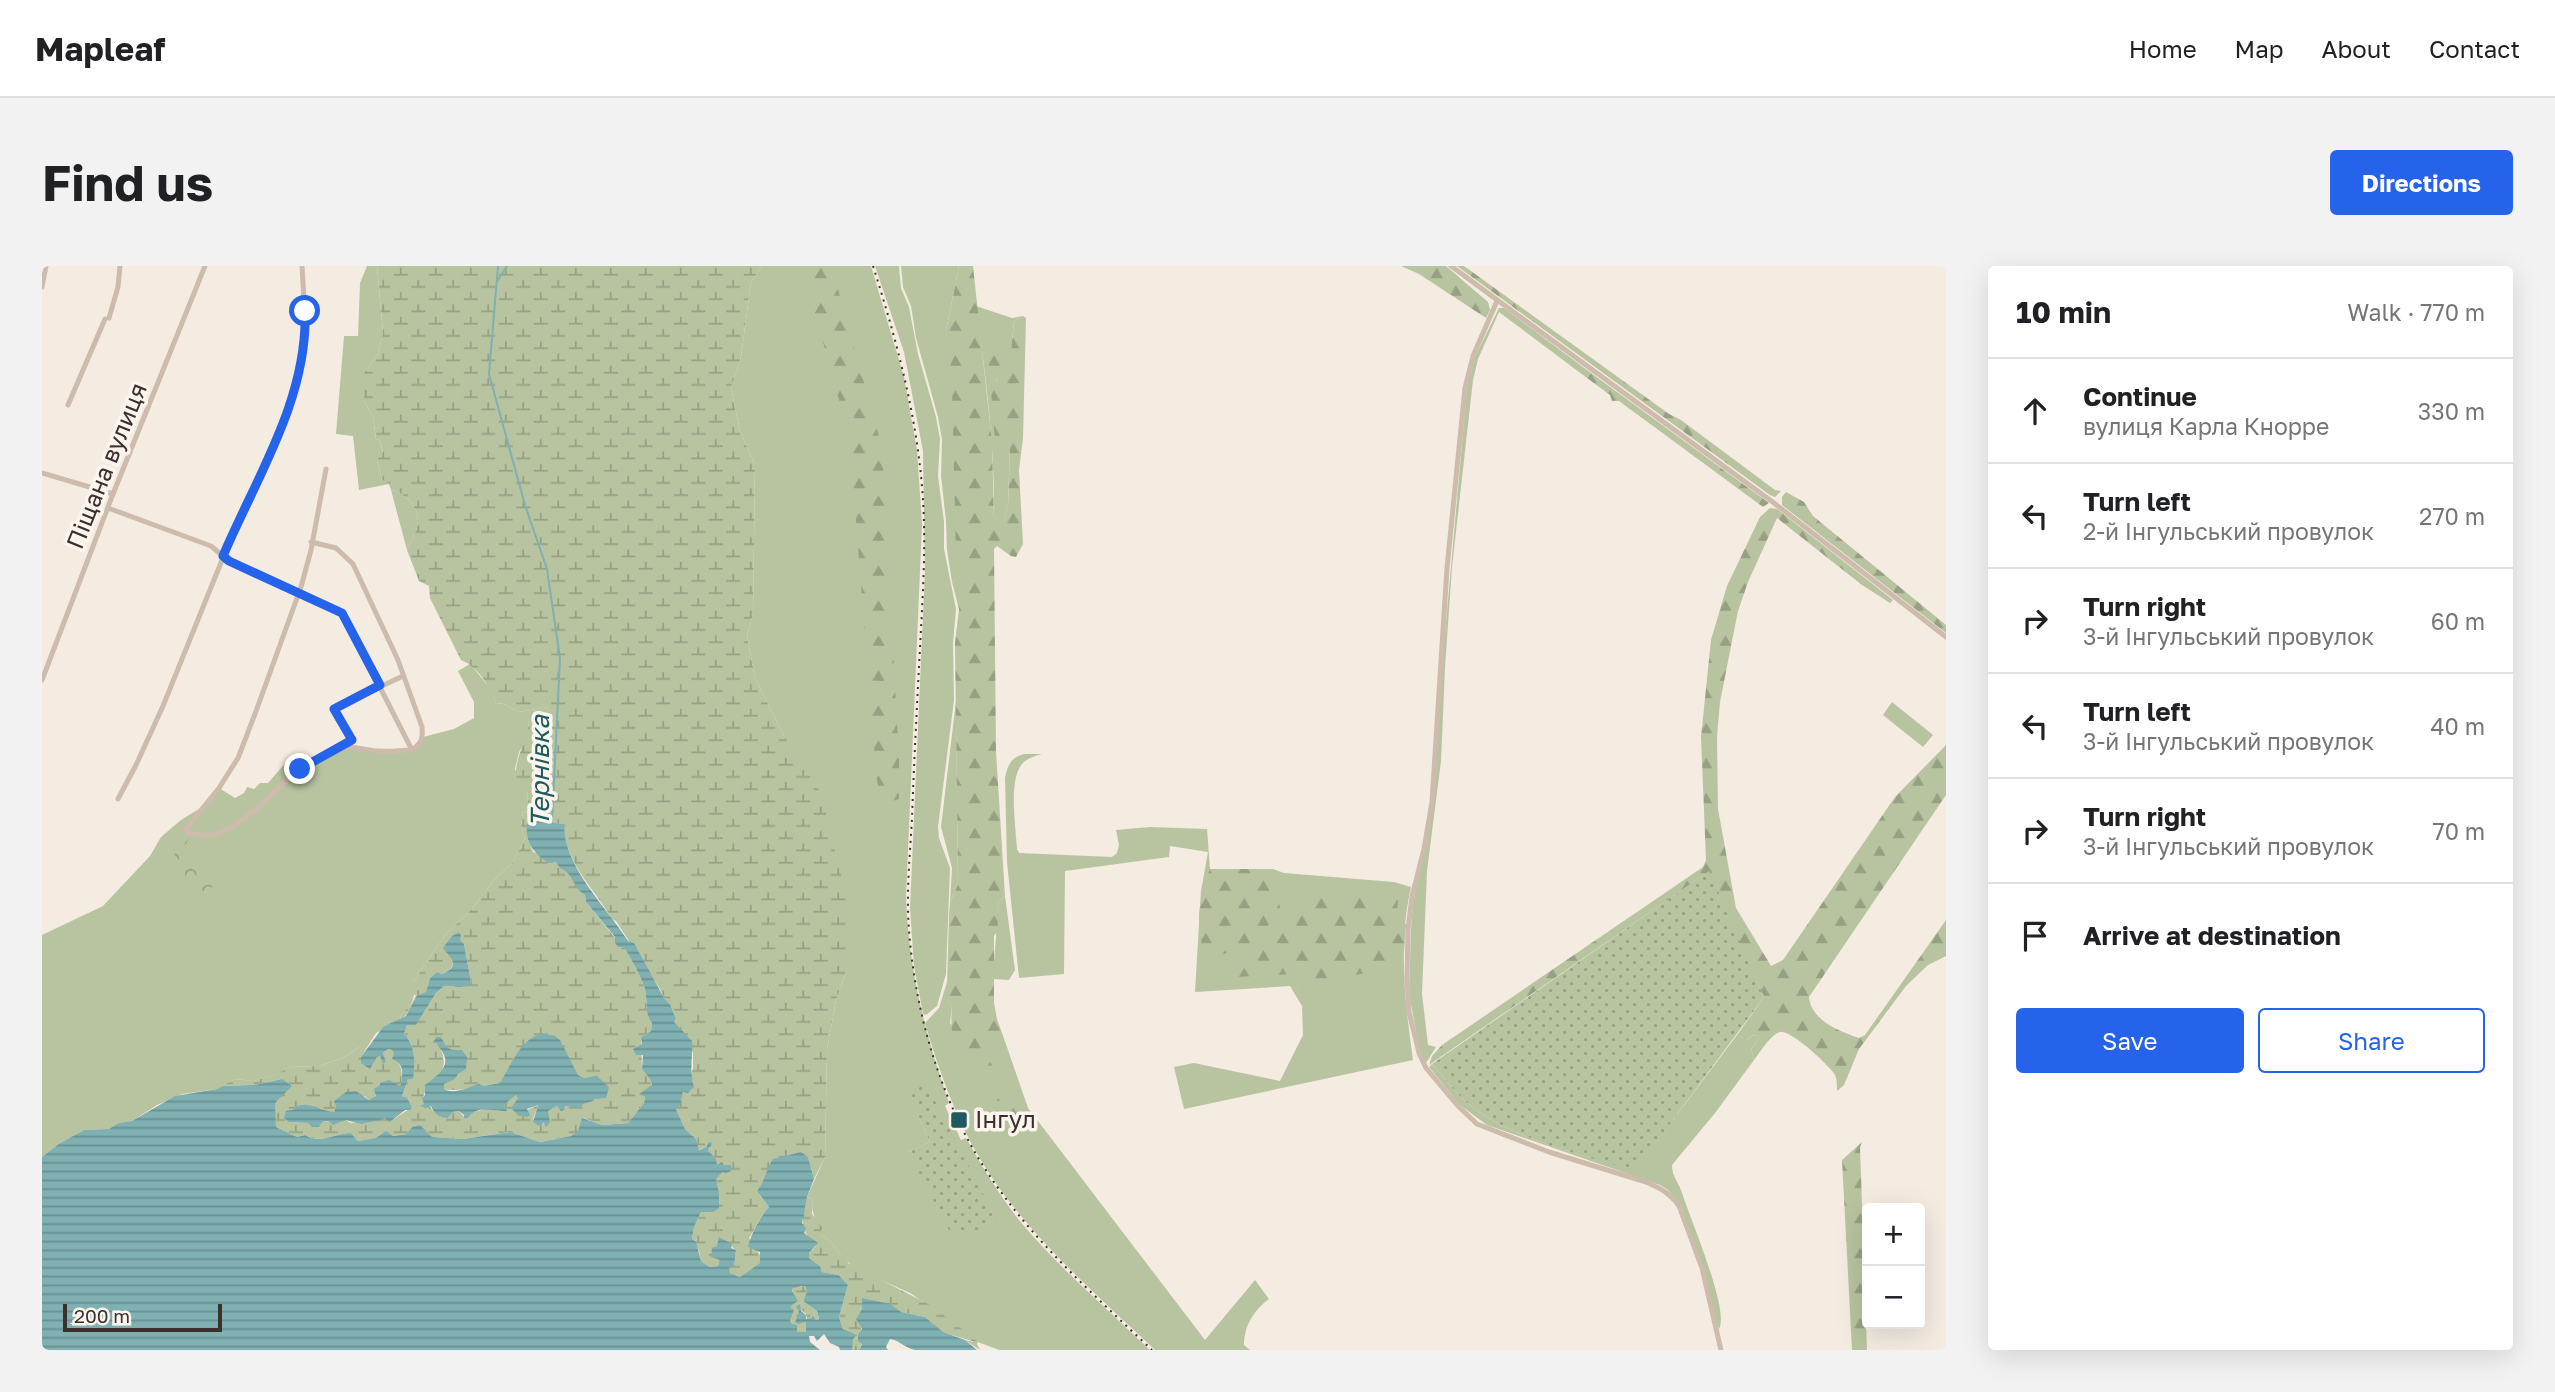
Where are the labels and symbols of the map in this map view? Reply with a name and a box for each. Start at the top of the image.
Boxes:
route start [289,295,320,326]
street label: Піщана вулиця [59,378,152,553]
water label: Тернівка [524,714,555,827]
route end [284,753,315,784]
place label: Інгул [975,1104,1036,1133]
marker: Інгул [949,1110,969,1130]
scale bar [63,1301,222,1333]

